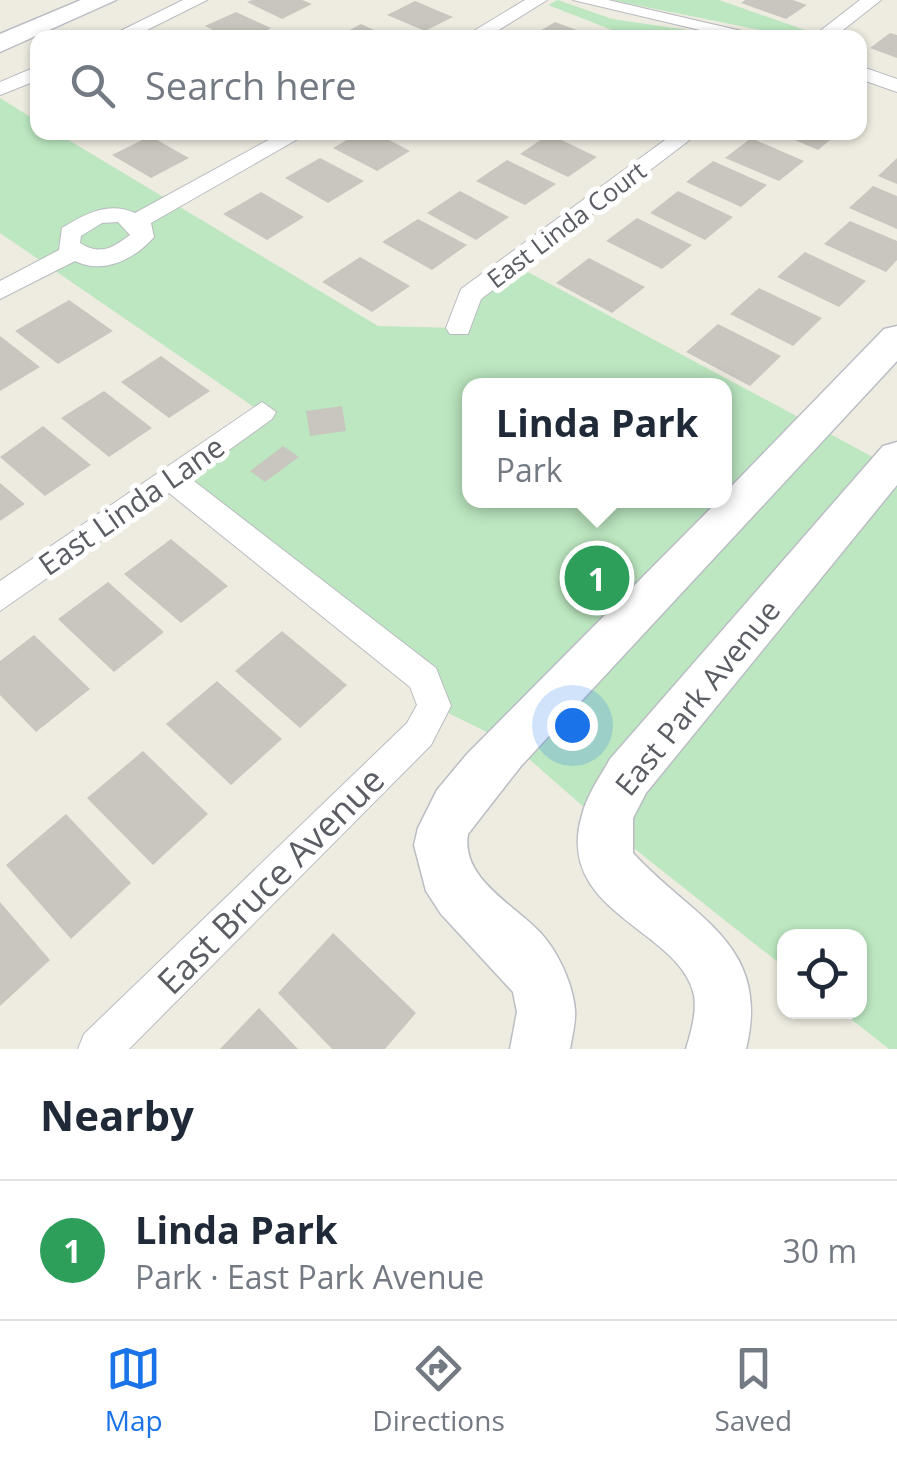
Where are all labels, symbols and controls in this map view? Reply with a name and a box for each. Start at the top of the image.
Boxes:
search box [30,30,867,140]
icon: search [65,58,120,113]
text: Search here [145,59,357,111]
street label: East Linda Court [480,153,652,295]
popup [462,378,732,508]
text: Linda Park [496,396,698,448]
street label: East Linda Lane [30,426,232,584]
text: Park [496,448,563,491]
pin: 1 [564,540,630,616]
street label: East Park Avenue [605,590,789,804]
your location [547,700,598,751]
street label: East Bruce Avenue [146,756,394,1004]
map controls [777,929,867,1019]
button: locate [777,929,867,1019]
text: Nearby [40,1086,194,1143]
text: Linda Park [135,1203,338,1255]
text: 1 [63,1229,82,1272]
text: 30 m [782,1229,857,1272]
text: Park · East Park Avenue [135,1255,484,1298]
tab: Map [105,1341,163,1439]
tab: Directions [372,1341,505,1439]
tab: Saved [714,1341,792,1439]

